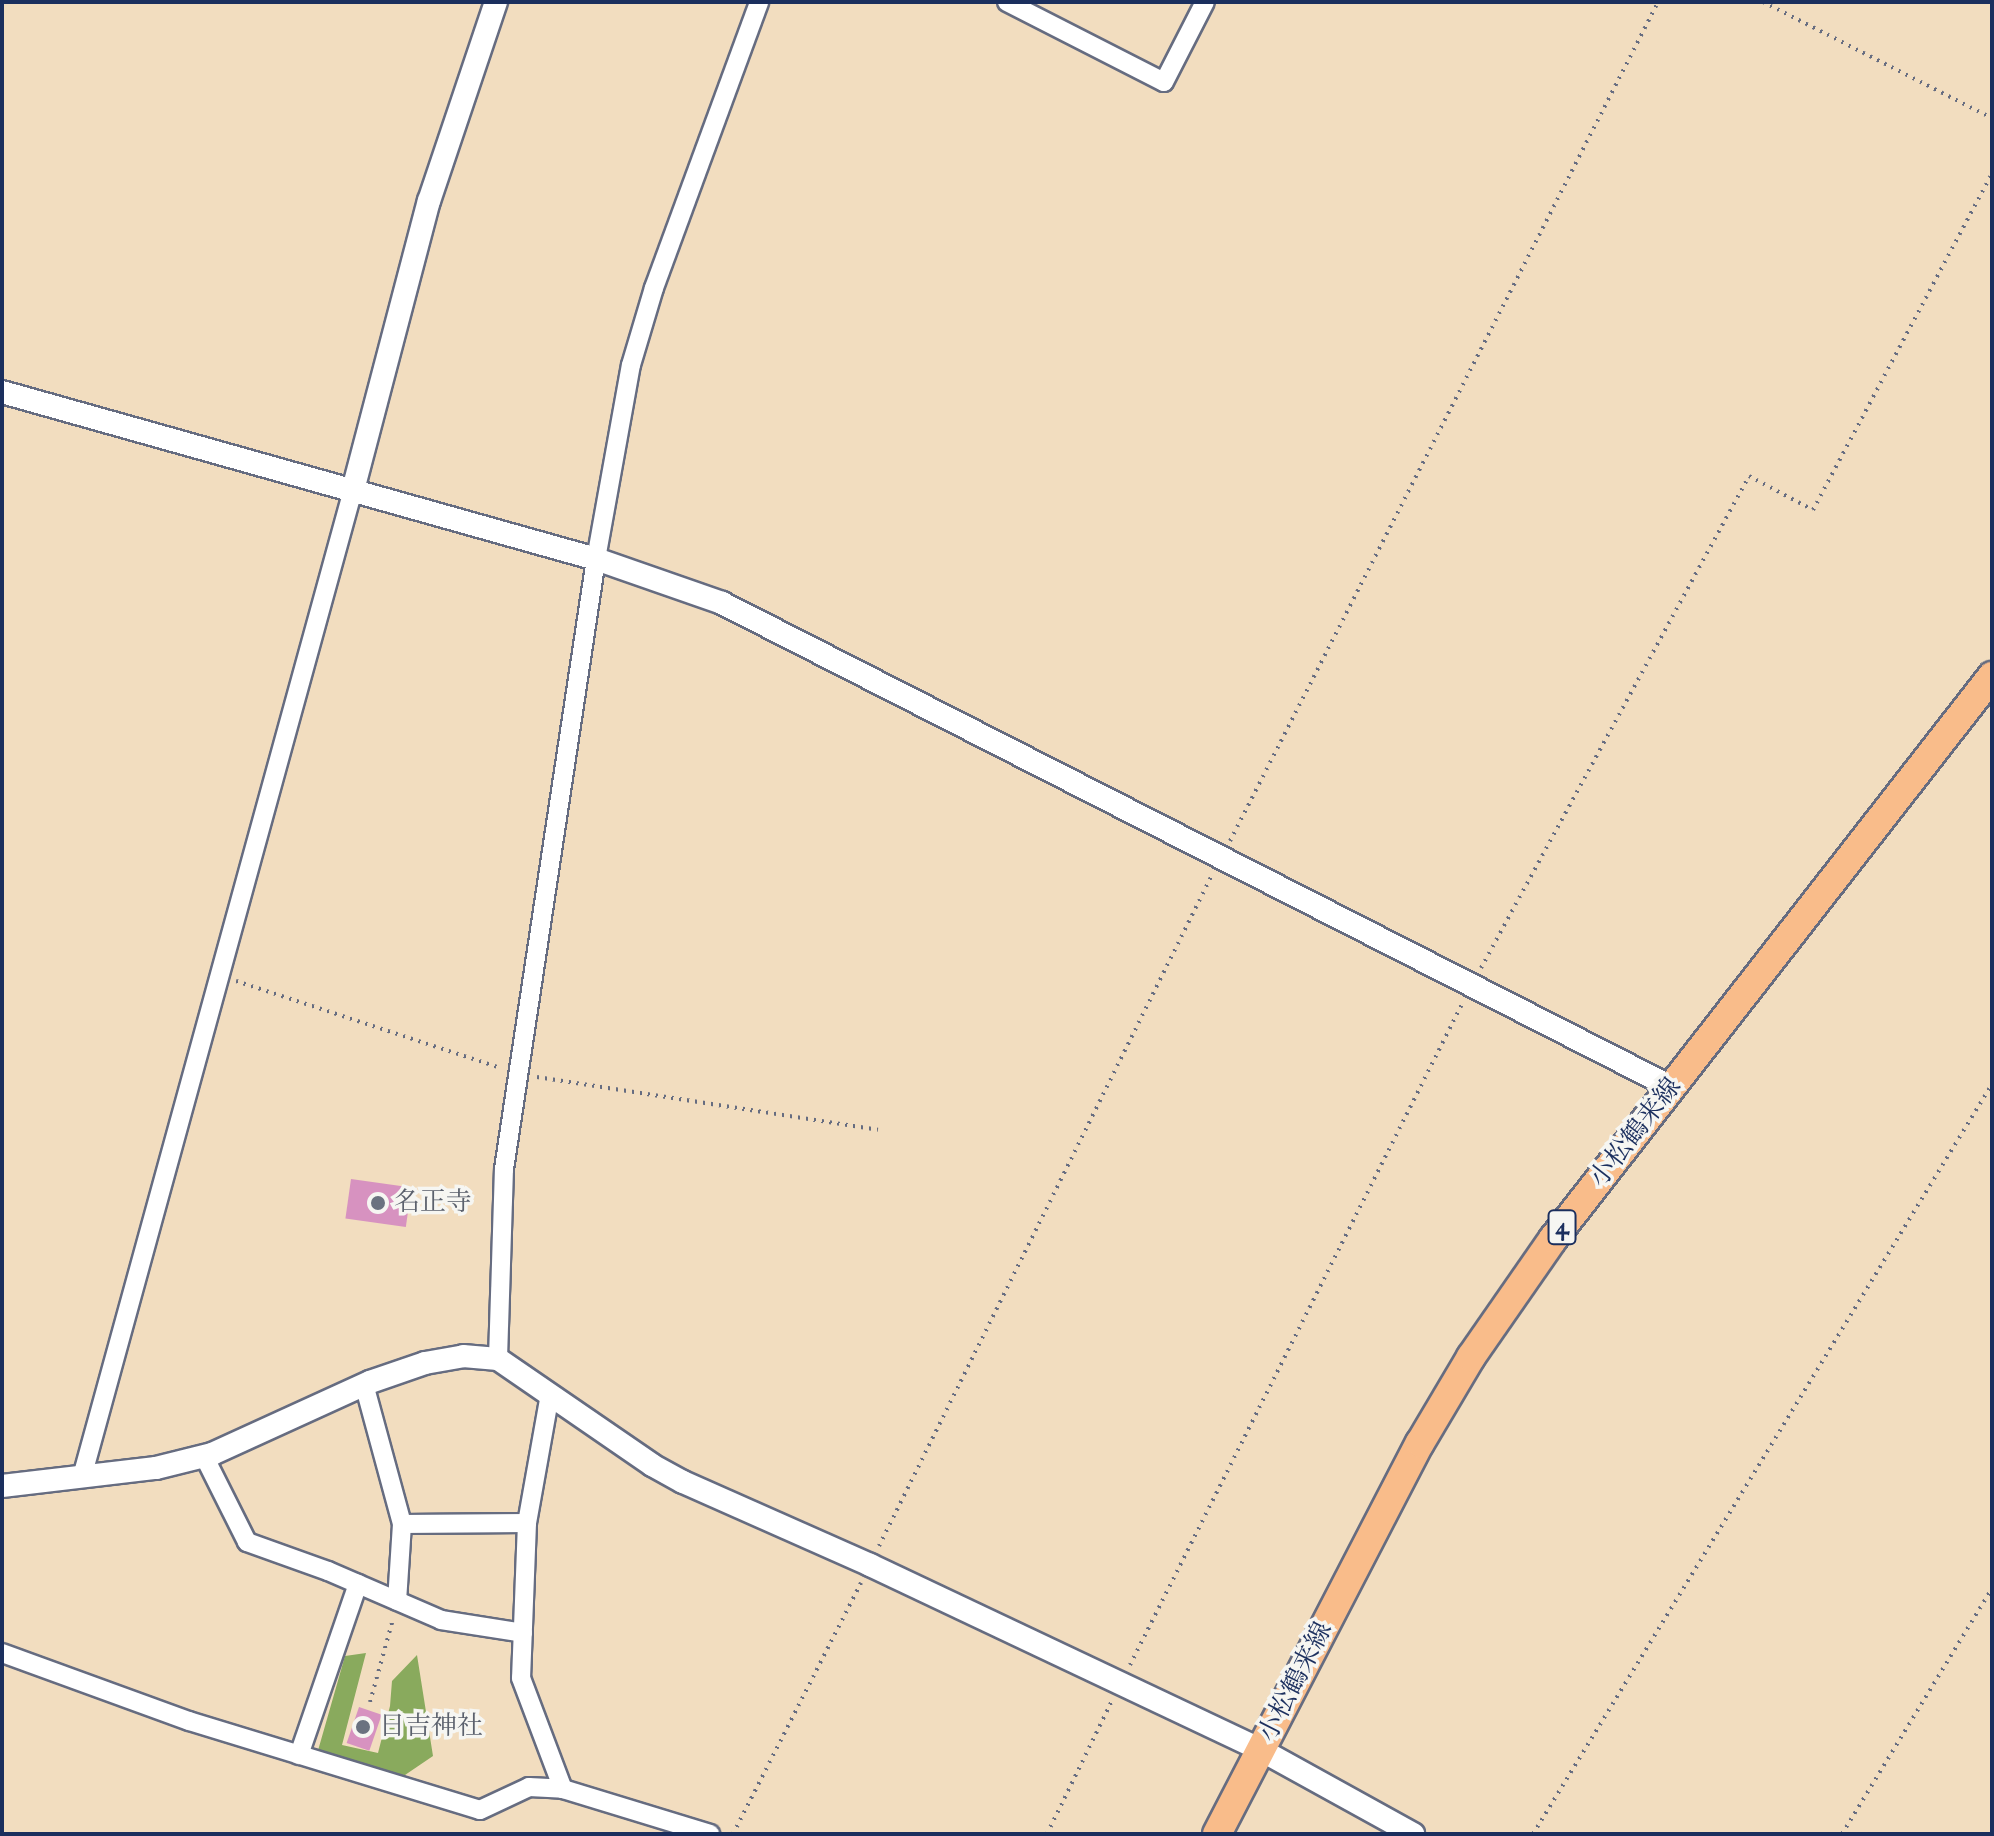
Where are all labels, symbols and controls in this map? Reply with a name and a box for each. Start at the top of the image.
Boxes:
street label: 小松鶴来線 [1584,1072,1688,1194]
place label: 名正寺 [394,1187,472,1219]
marker: 名正寺 [369,1194,387,1212]
road number: 4 [1546,1207,1578,1247]
street label: 小松鶴来線 [1253,1617,1339,1747]
place label: 日吉神社 [379,1711,483,1743]
marker: 日吉神社 [354,1718,372,1736]

